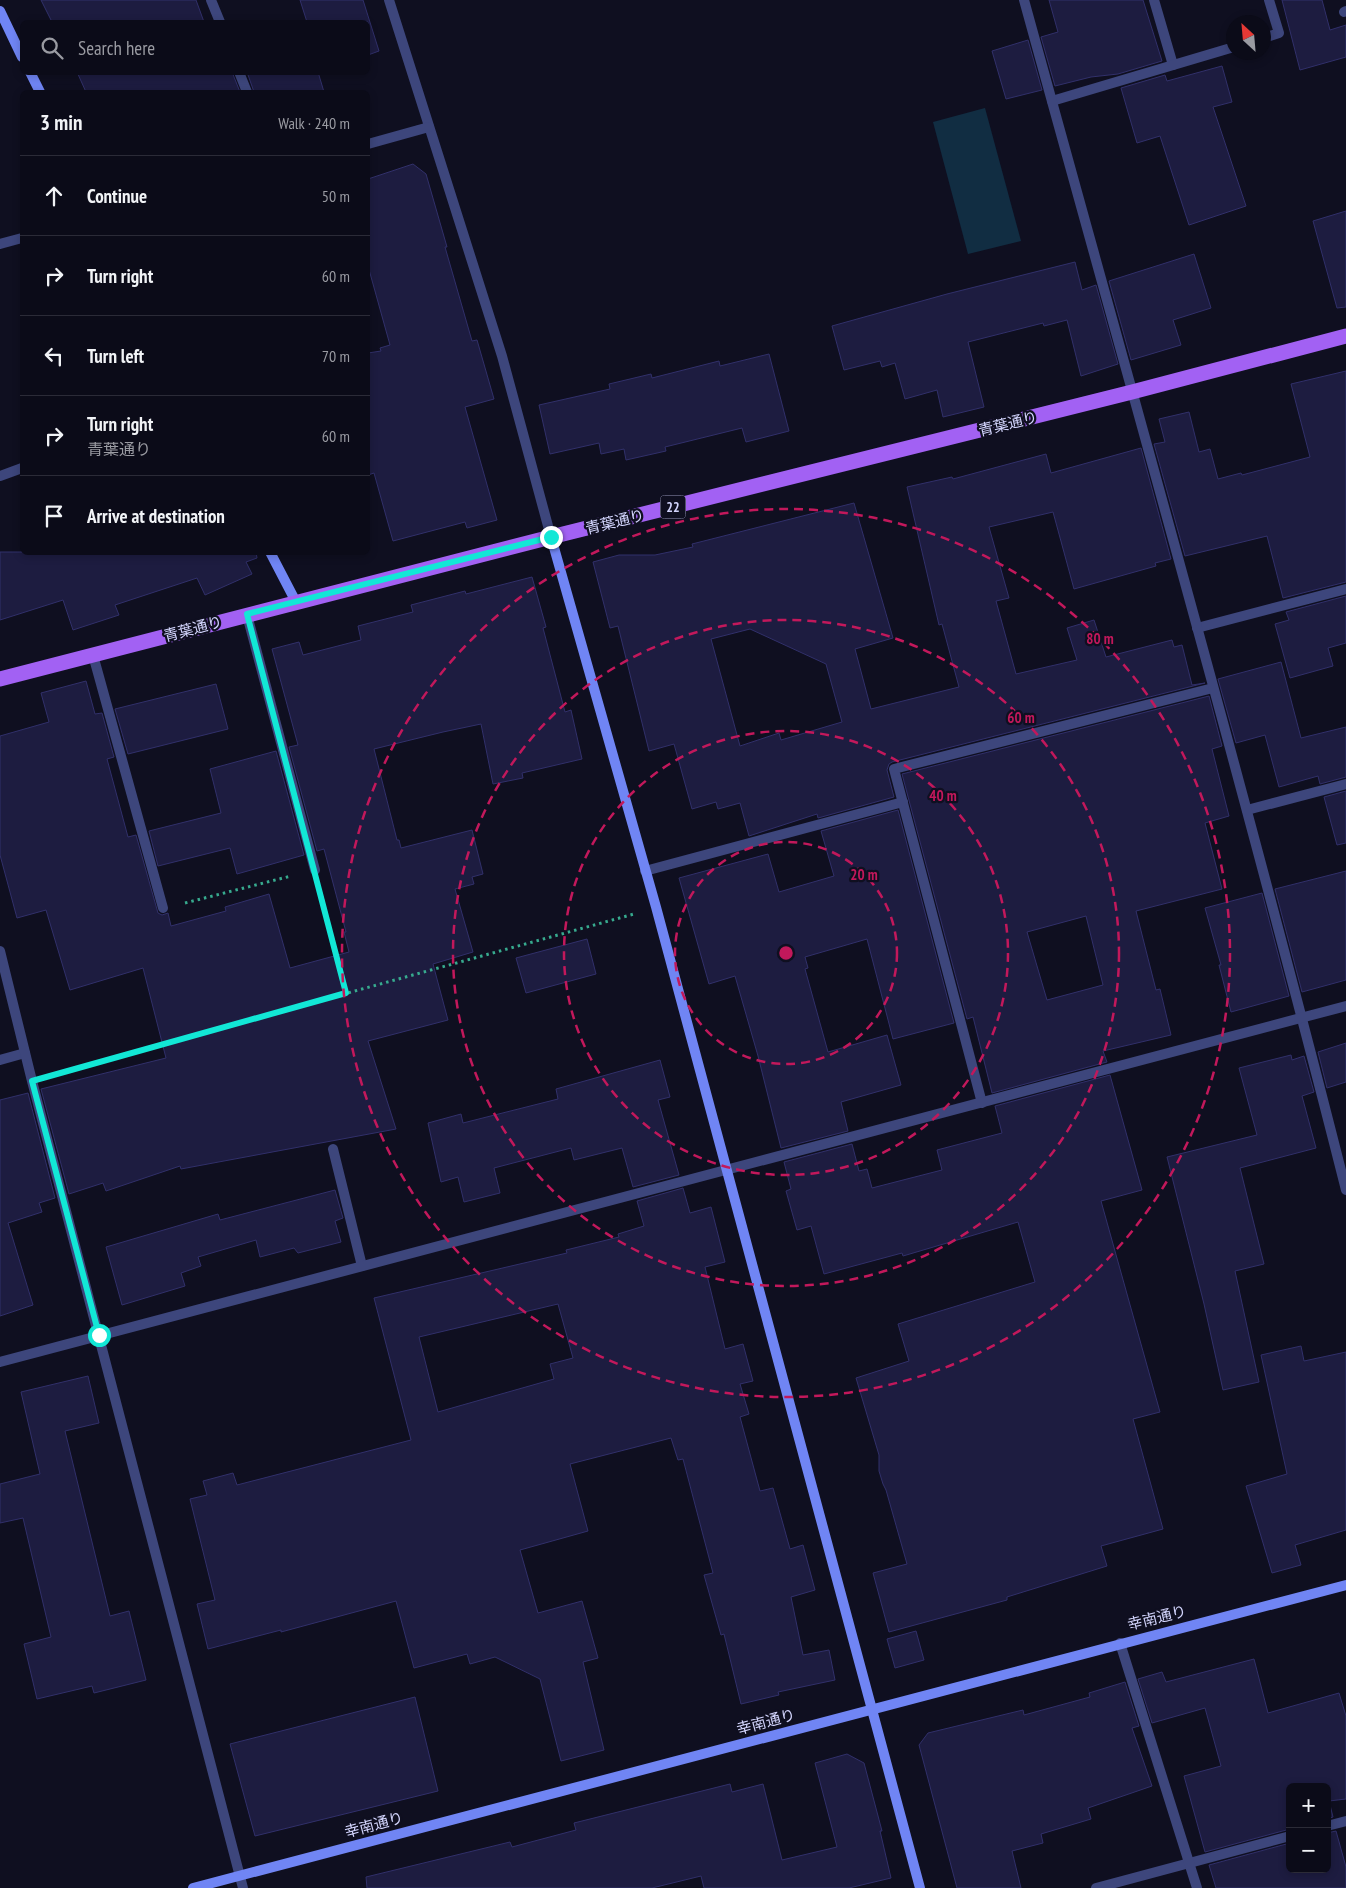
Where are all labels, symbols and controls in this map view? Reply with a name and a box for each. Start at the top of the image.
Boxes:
north arrow [1226,15,1271,60]
search box [20,20,370,75]
icon: search [38,34,66,62]
text: Search here [78,36,155,60]
text: 3 min [40,109,82,136]
text: Walk · 240 m [278,113,350,133]
icon: ahead [40,182,68,210]
text: Continue [87,184,147,208]
text: 50 m [322,186,350,206]
icon: right [40,262,68,290]
text: Turn right [87,264,153,288]
text: 60 m [322,266,350,286]
icon: left [40,342,68,370]
text: Turn left [87,344,144,368]
text: 70 m [322,346,350,366]
street label: 青葉通り [976,407,1039,440]
text: Turn right [87,412,153,436]
icon: right [40,422,68,450]
text: 60 m [322,426,350,446]
text: 青葉通り [87,439,151,459]
road number: 22 [660,496,686,518]
icon: arrive [40,502,68,530]
text: Arrive at destination [87,504,225,528]
street label: 青葉通り [583,505,646,538]
route end [540,526,563,549]
street label: 青葉通り [161,612,224,645]
text: 80 m [1086,629,1114,648]
text: 60 m [1007,708,1035,727]
text: 40 m [929,786,957,805]
text: 20 m [850,865,878,884]
centre of rings [777,944,795,962]
route start [88,1324,111,1347]
street label: 幸南通り [1125,1601,1188,1634]
street label: 幸南通り [734,1705,797,1738]
map controls [1286,1783,1331,1873]
button: + [1286,1783,1331,1828]
street label: 幸南通り [342,1808,405,1841]
button: − [1286,1828,1331,1873]

